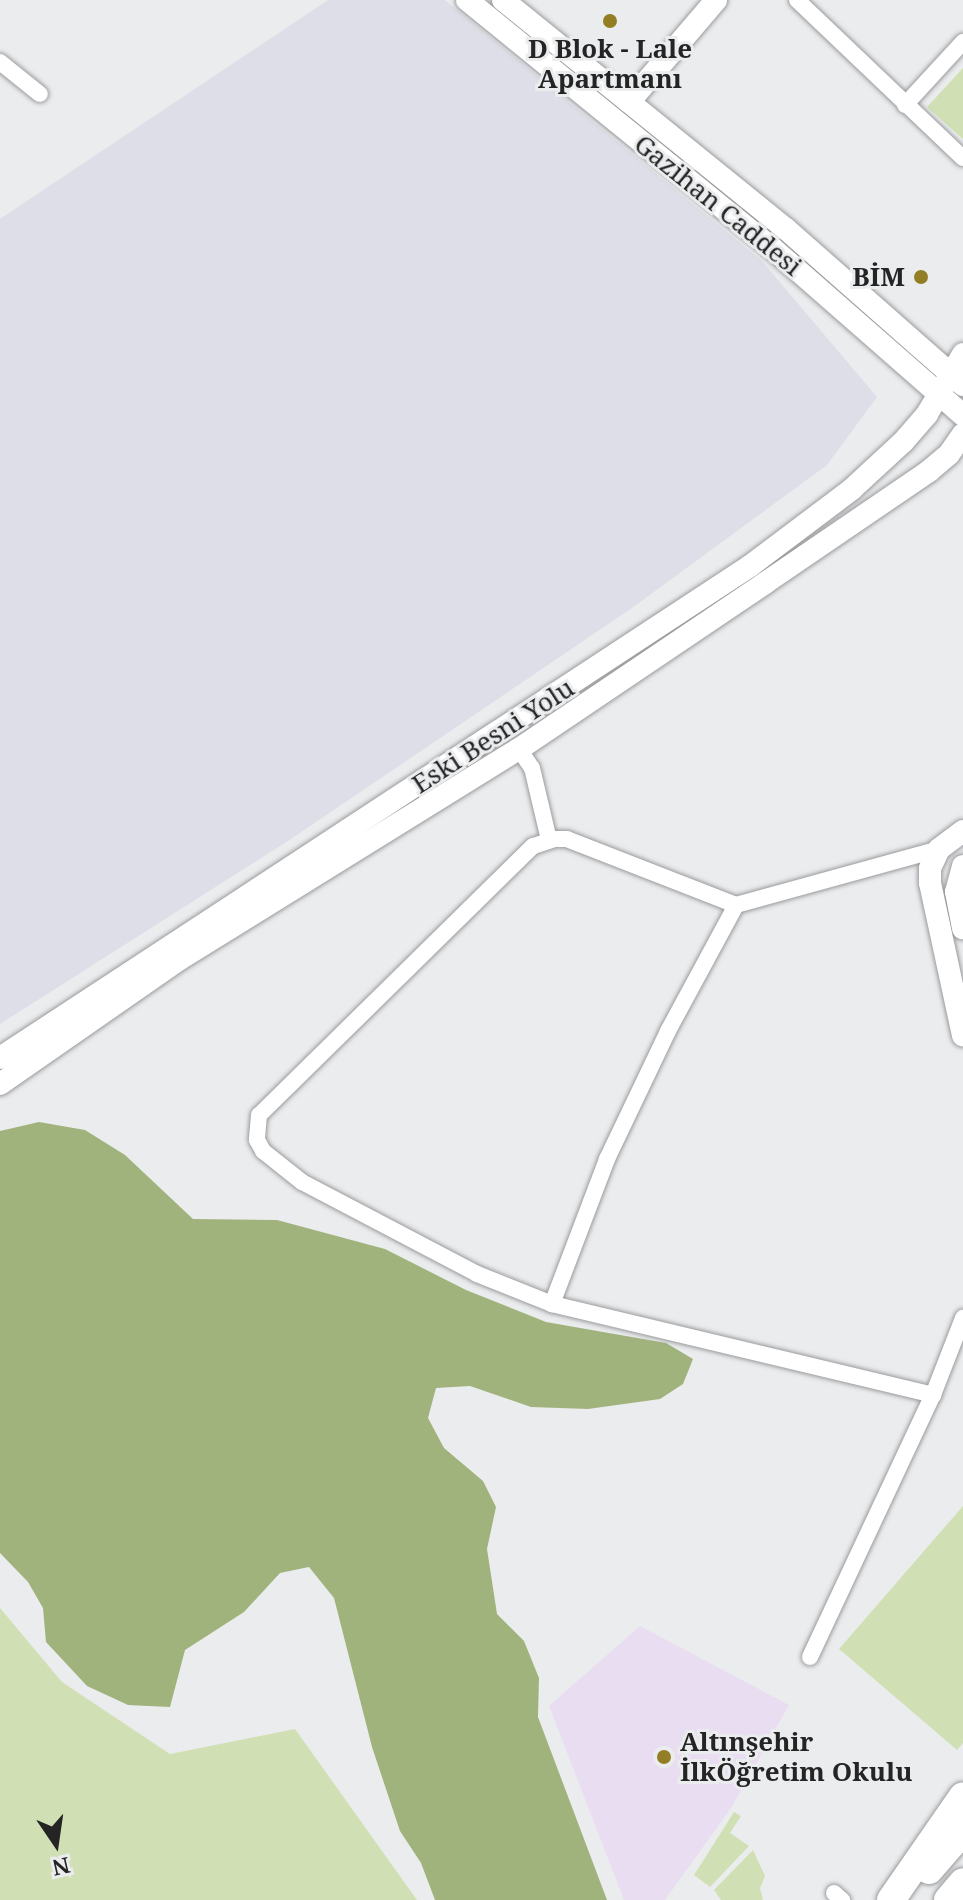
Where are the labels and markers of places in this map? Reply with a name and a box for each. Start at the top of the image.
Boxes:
marker: D Blok - Lale Apartmanı [601,12,619,30]
place label: D Blok - Lale Apartmanı [528,33,692,94]
place label: BİM [852,261,905,293]
marker: BİM [912,268,930,286]
place label: Altınşehir İlkÖğretim Okulu [680,1726,913,1788]
marker: Altınşehir İlkÖğretim Okulu [655,1748,673,1766]

